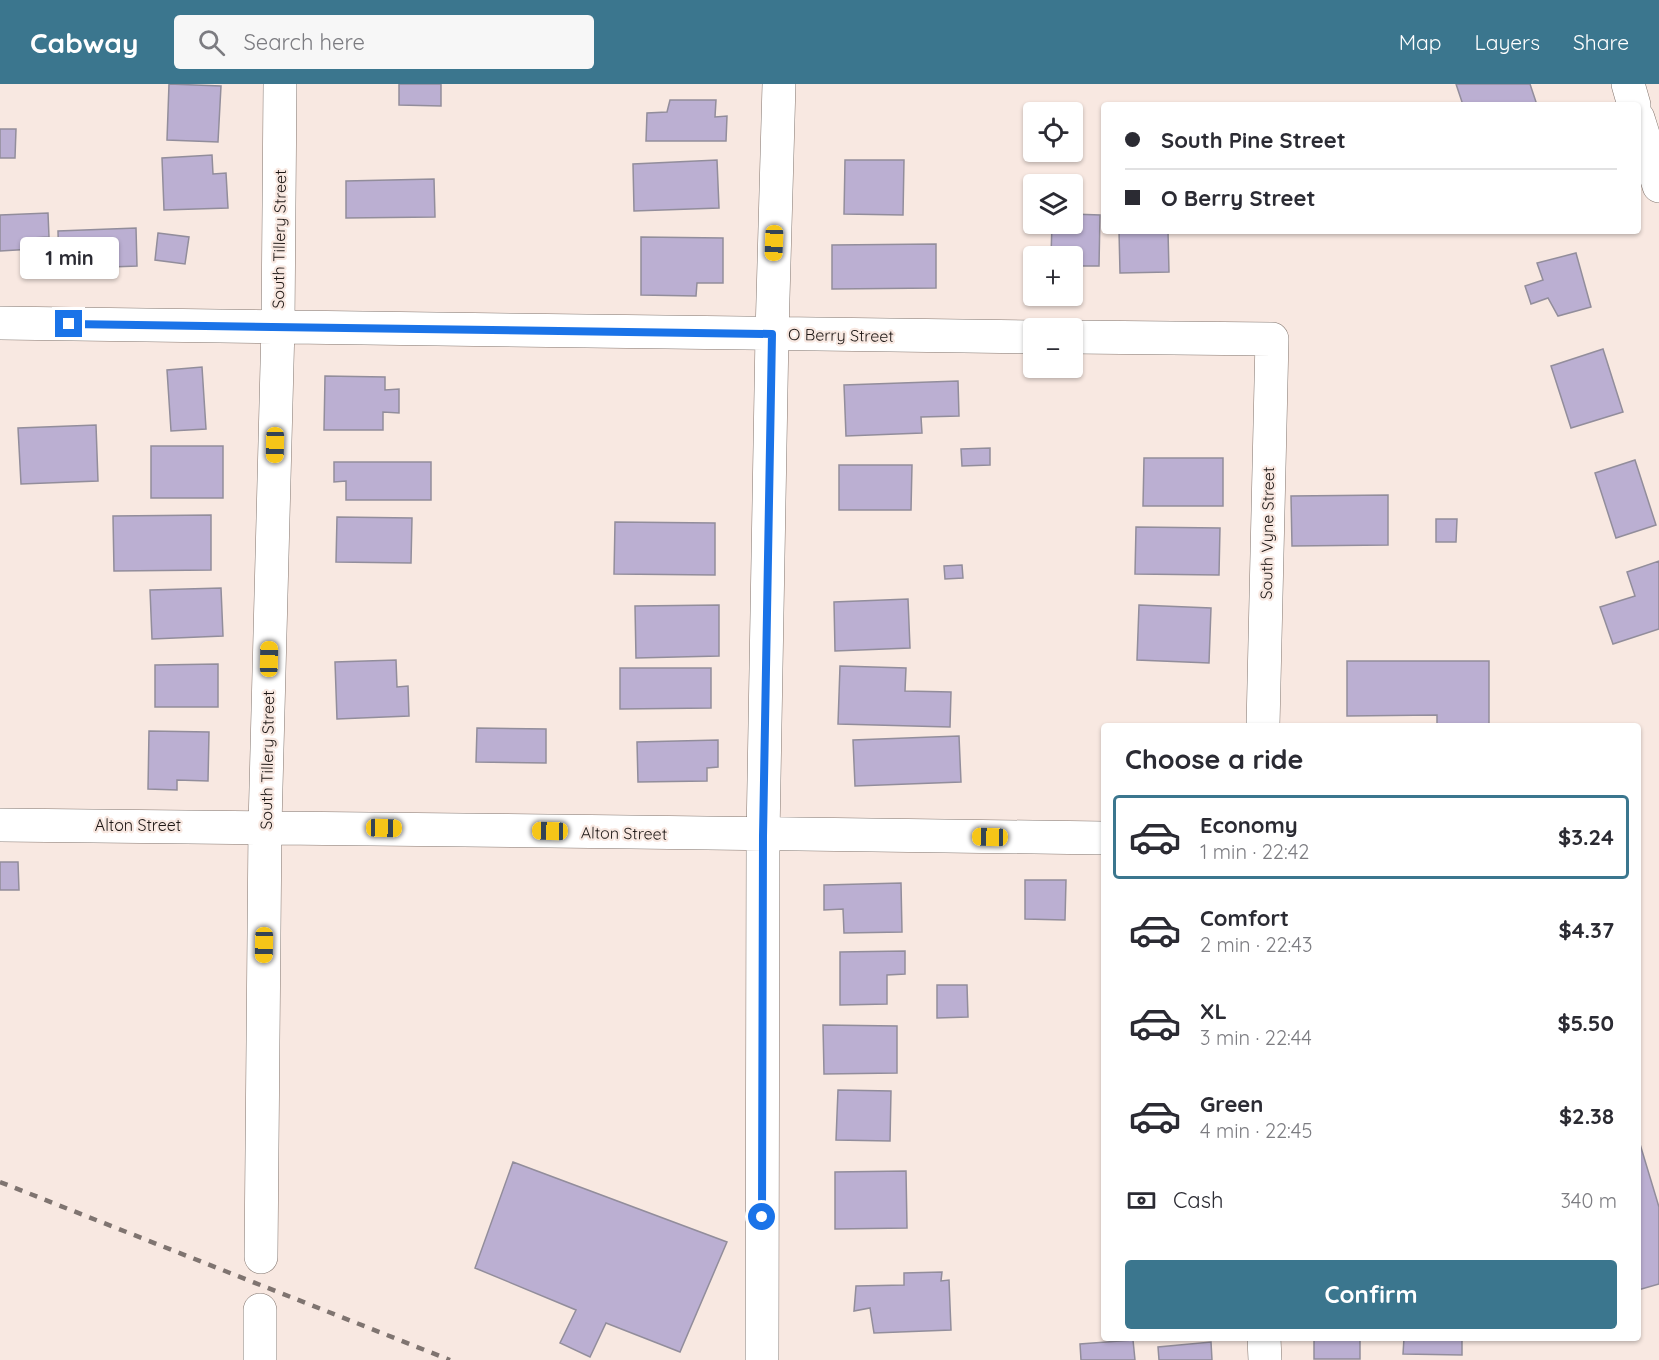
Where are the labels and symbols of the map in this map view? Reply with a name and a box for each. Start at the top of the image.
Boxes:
street label: South Tillery Street [268,169,290,309]
car [764,225,784,261]
callout: 1 min [20,237,118,279]
route end [55,310,82,337]
street label: O Berry Street [788,324,894,346]
car [266,427,284,463]
street label: South Vyne Street [1256,466,1278,600]
car [260,641,278,677]
street label: South Tillery Street [256,690,278,830]
street label: Alton Street [95,815,181,835]
car [366,819,402,837]
car [532,822,568,840]
street label: Alton Street [581,822,667,844]
car [972,828,1008,846]
car [255,927,273,963]
route start [748,1203,775,1230]

